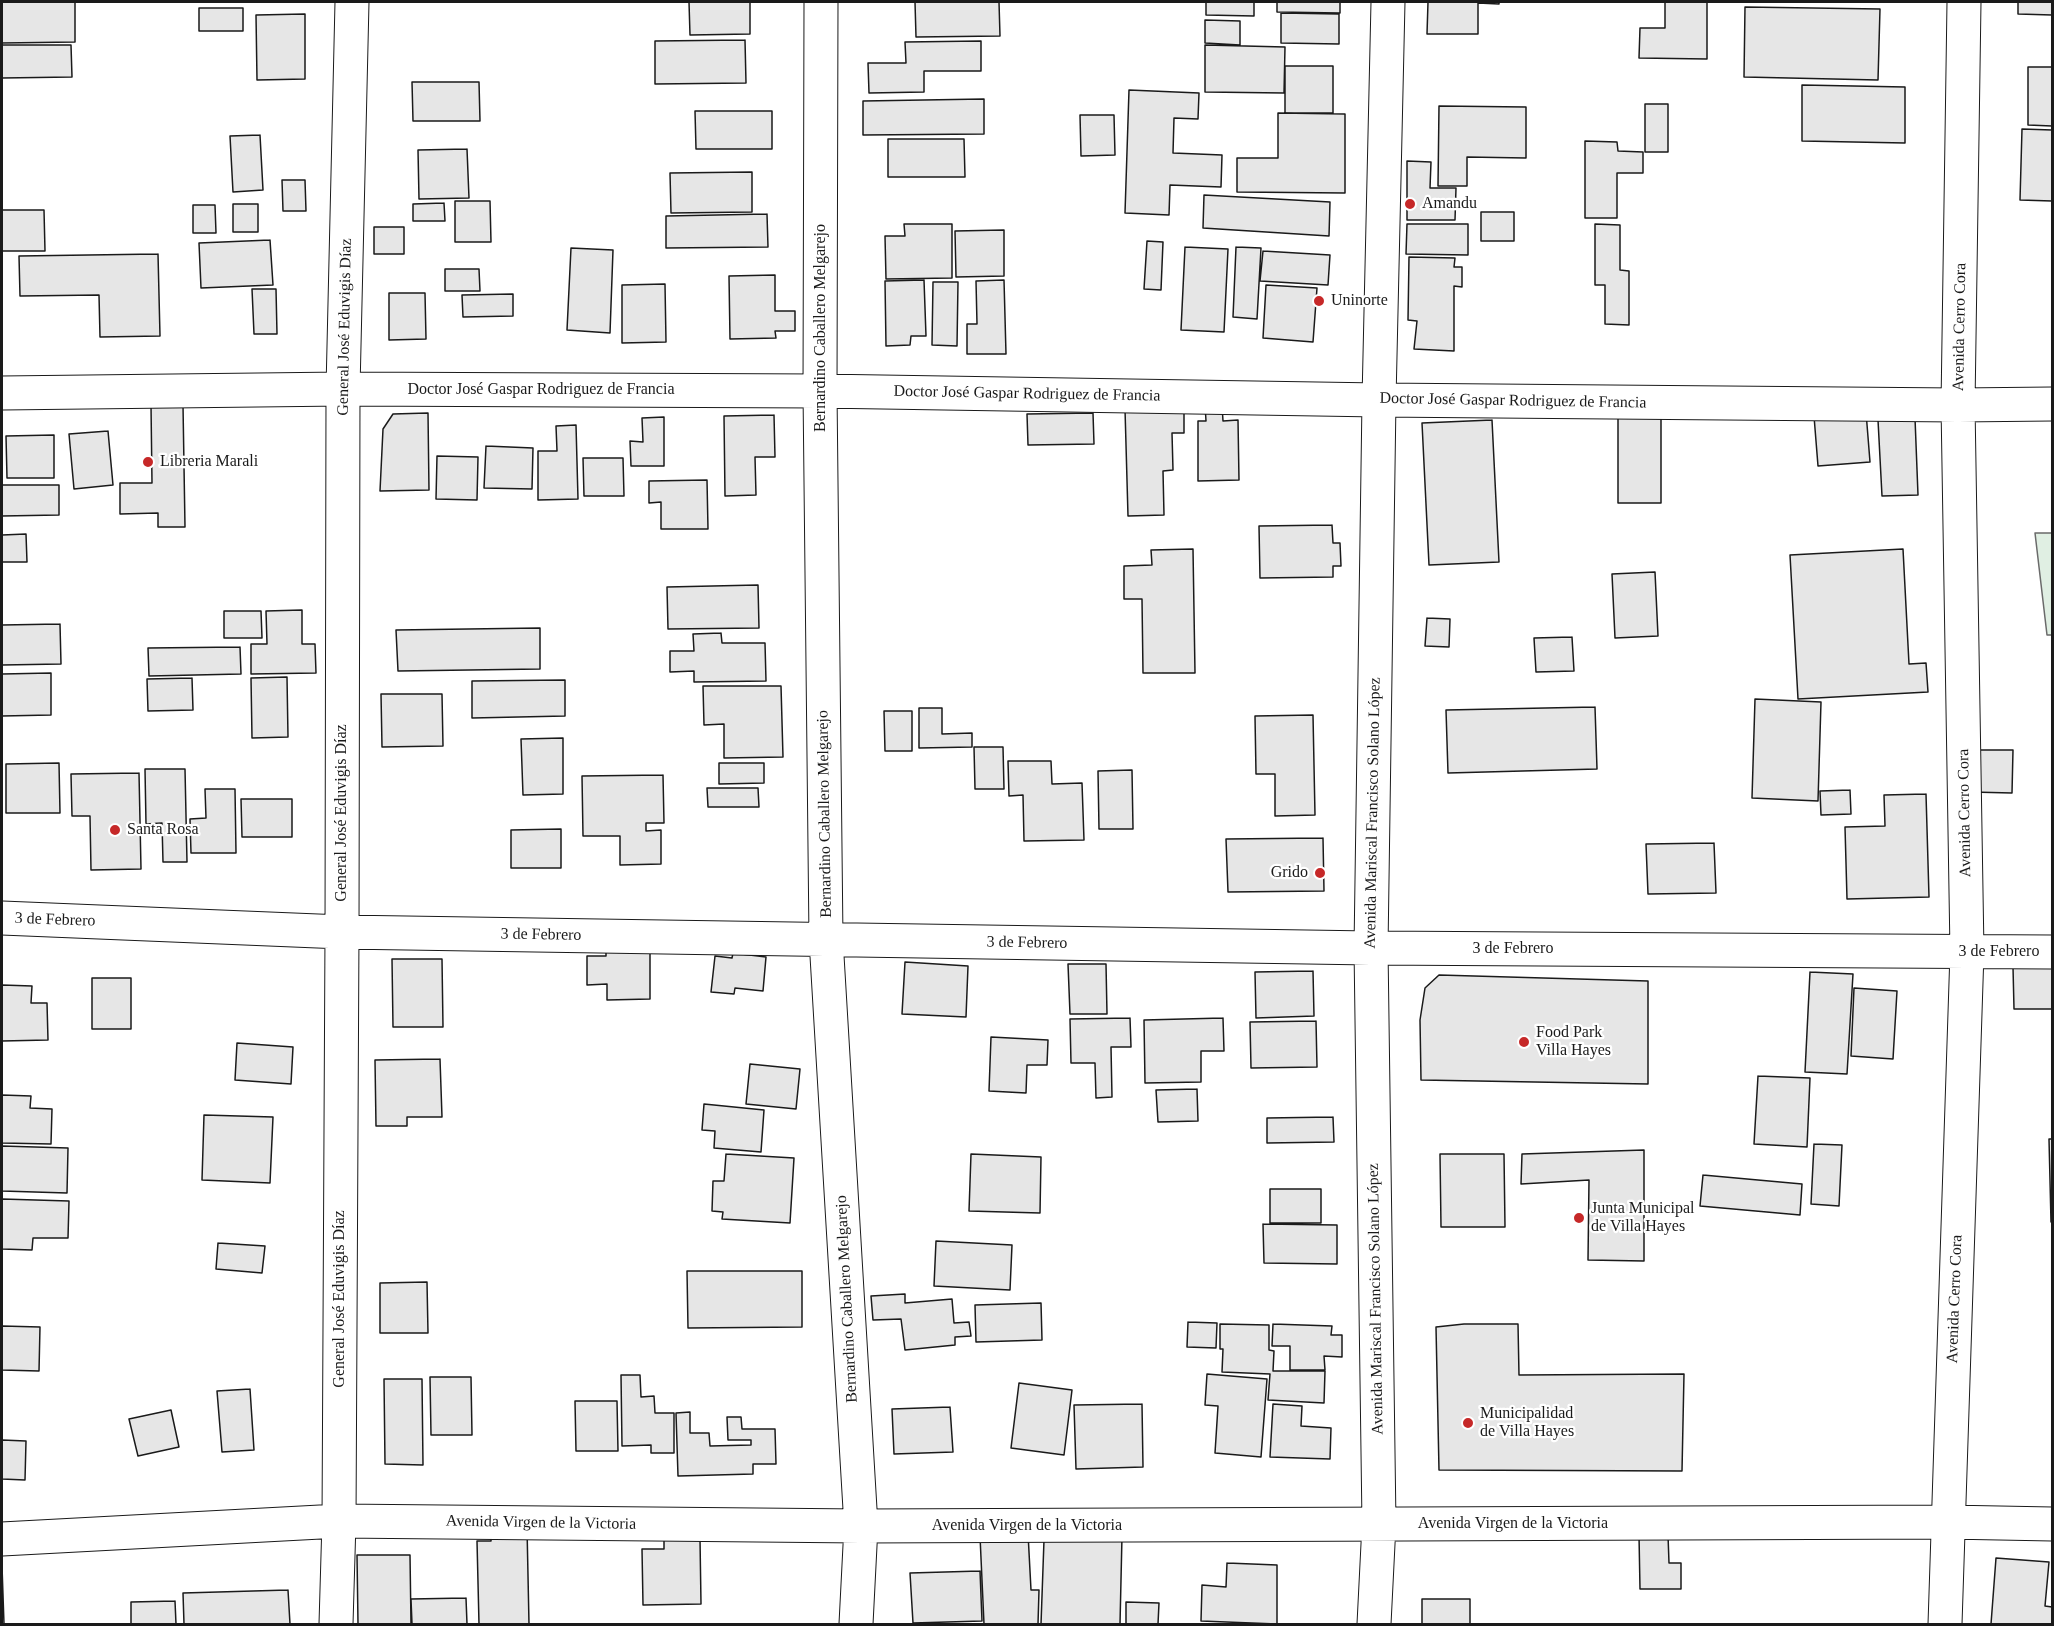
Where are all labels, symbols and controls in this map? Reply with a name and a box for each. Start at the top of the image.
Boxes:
place label: Amandu [1422,194,1477,214]
marker: Amandu [1403,197,1417,211]
street label: Bernardino Caballero Melgarejo [811,224,831,432]
street label: General José Eduvigis Díaz [334,238,356,416]
street label: Avenida Cerro Cora [1949,263,1971,391]
place label: Uninorte [1331,291,1388,311]
marker: Uninorte [1312,294,1326,308]
street label: Doctor José Gaspar Rodriguez de Francia [407,380,675,400]
street label: Doctor José Gaspar Rodriguez de Francia [893,382,1161,406]
street label: Doctor José Gaspar Rodriguez de Francia [1379,389,1647,413]
place label: Libreria Marali [160,452,258,472]
marker: Libreria Marali [141,455,155,469]
street label: Avenida Mariscal Francisco Solano López [1361,677,1385,949]
street label: Bernardino Caballero Melgarejo [814,710,836,918]
street label: General José Eduvigis Díaz [332,724,352,902]
street label: Avenida Cerro Cora [1954,749,1976,877]
place label: Santa Rosa [127,820,199,840]
marker: Santa Rosa [108,823,122,837]
place label: Grido [1271,863,1308,883]
marker: Grido [1313,866,1327,880]
street label: 3 de Febrero [14,909,96,931]
street label: 3 de Febrero [500,925,582,945]
street label: 3 de Febrero [986,933,1068,953]
street label: 3 de Febrero [1473,939,1553,959]
street label: 3 de Febrero [1959,942,2039,962]
place label: Food Park Villa Hayes [1536,1023,1611,1061]
marker: Food Park Villa Hayes [1517,1035,1531,1049]
street label: Avenida Mariscal Francisco Solano López [1364,1163,1388,1435]
street label: Bernardino Caballero Melgarejo [832,1195,862,1403]
place label: Junta Municipal de Villa Hayes [1591,1199,1695,1237]
street label: General José Eduvigis Díaz [330,1210,350,1388]
marker: Junta Municipal de Villa Hayes [1572,1211,1586,1225]
street label: Avenida Cerro Cora [1943,1234,1967,1364]
place label: Municipalidad de Villa Hayes [1480,1404,1574,1442]
marker: Municipalidad de Villa Hayes [1461,1416,1475,1430]
street label: Avenida Virgen de la Victoria [446,1512,636,1534]
street label: Avenida Virgen de la Victoria [1418,1514,1608,1534]
street label: Avenida Virgen de la Victoria [932,1516,1122,1536]

